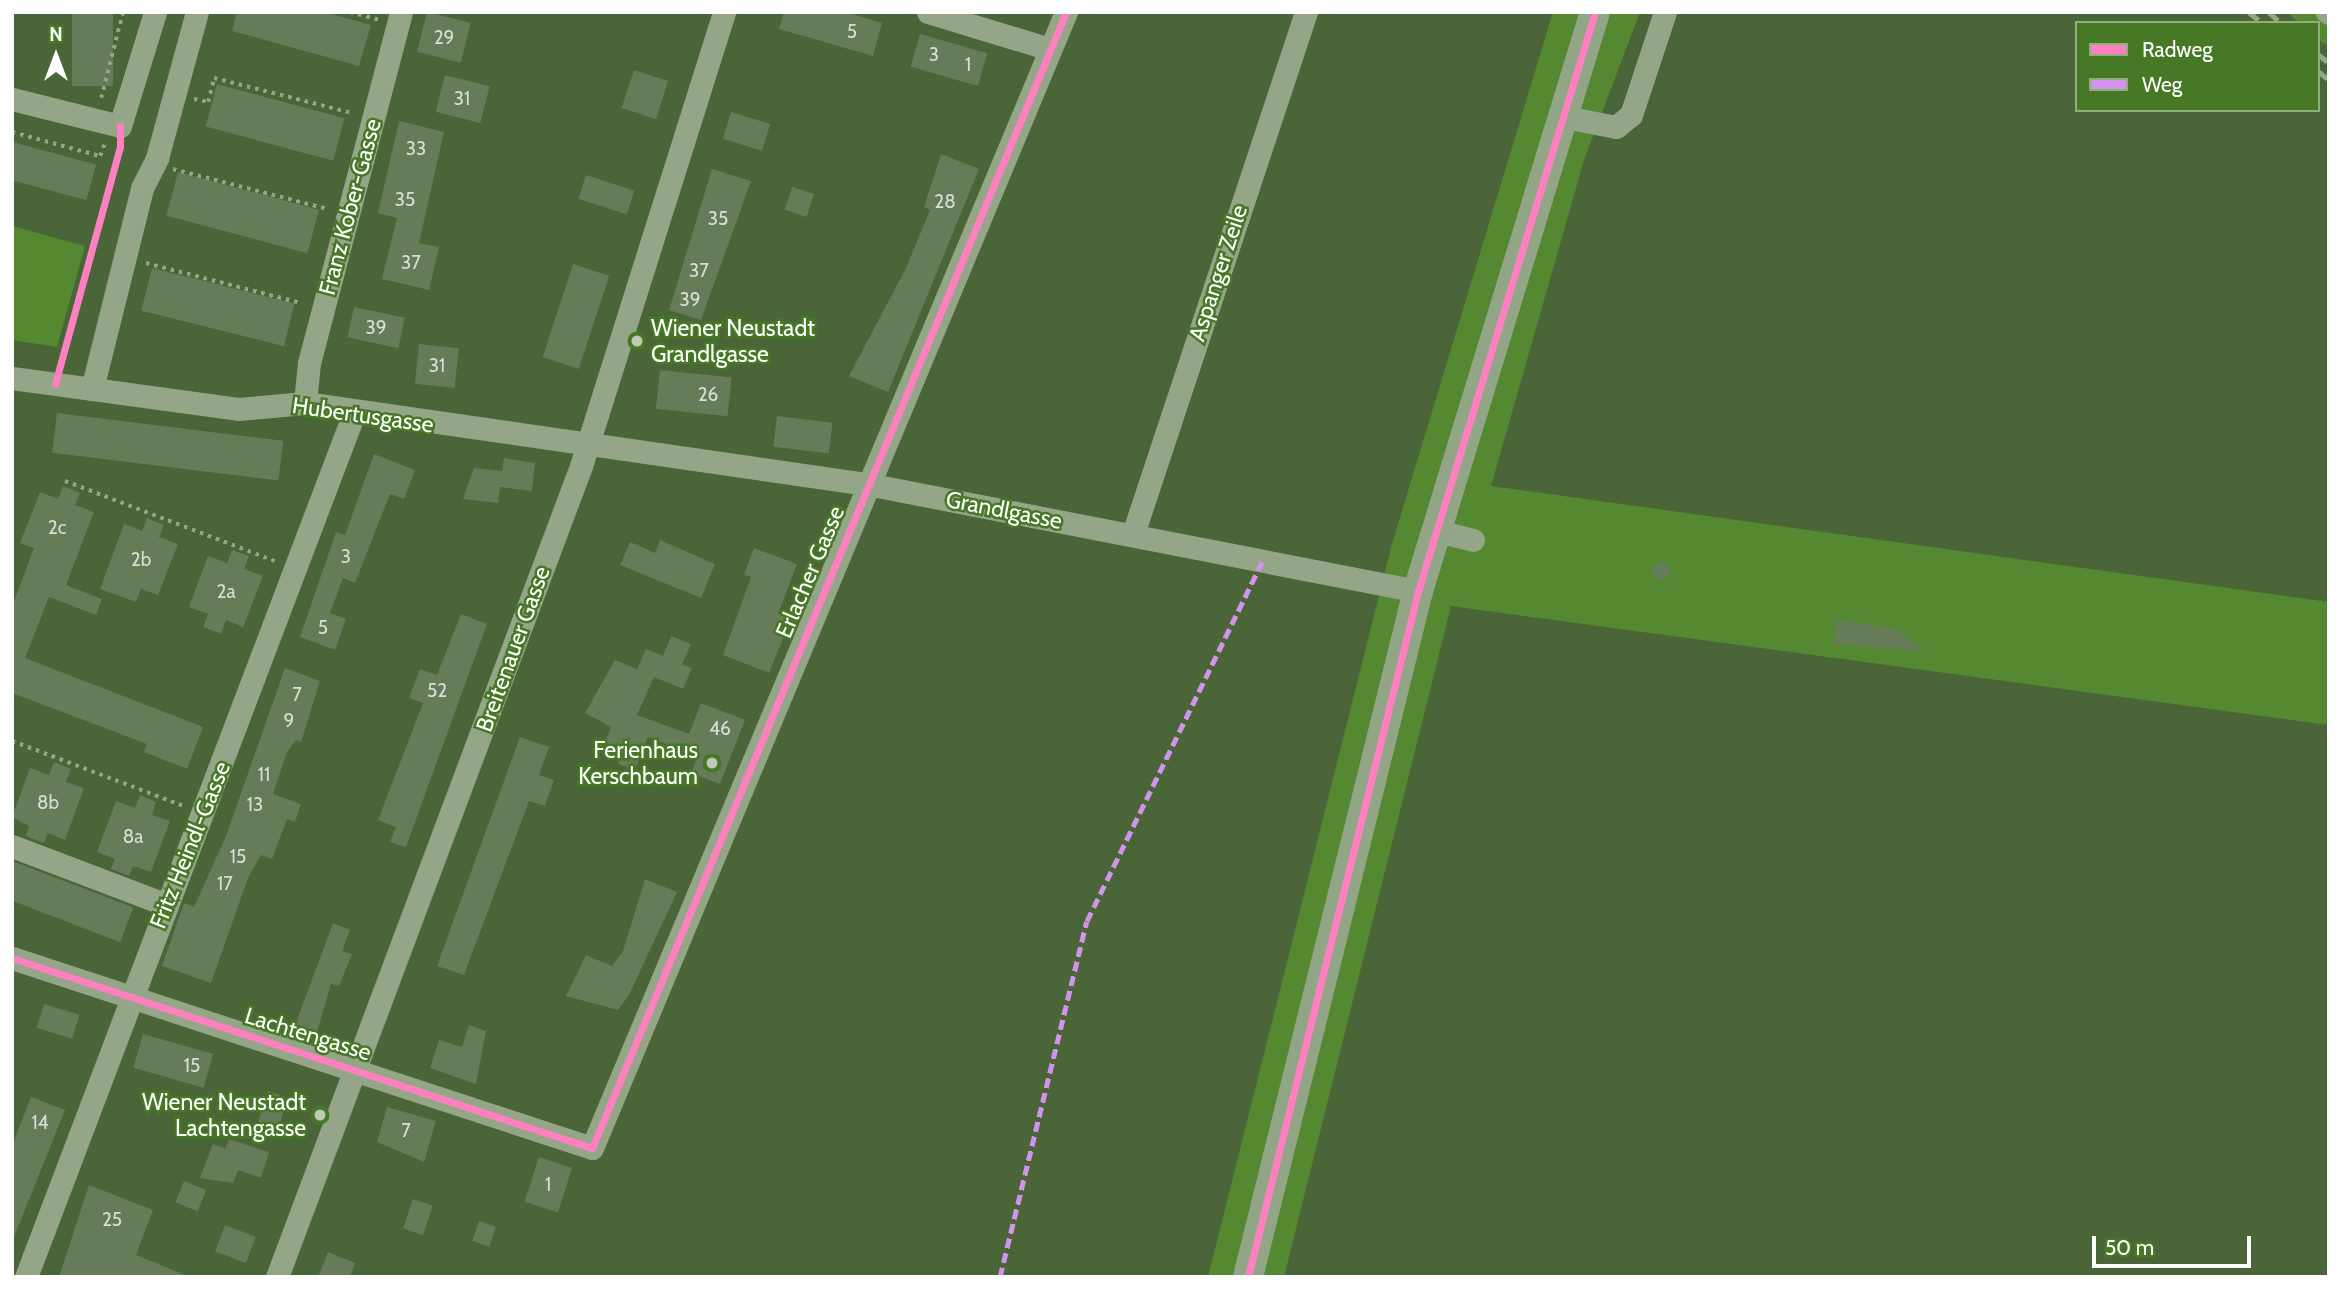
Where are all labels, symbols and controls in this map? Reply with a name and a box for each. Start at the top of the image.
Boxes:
north arrow [21,21,91,91]
house number: 5 [847,21,857,43]
legend [2075,21,2320,112]
text: N [49,23,63,46]
house number: 29 [434,27,454,49]
text: Radweg [2142,37,2213,62]
house number: 3 [929,44,939,66]
house number: 1 [965,54,971,76]
text: Weg [2142,72,2182,97]
house number: 31 [454,88,470,110]
street label: Franz Kober-Gasse [313,116,387,298]
house number: 33 [406,138,426,160]
house number: 35 [395,189,415,211]
house number: 28 [934,191,956,213]
street label: Aspanger Zeile [1183,201,1253,345]
house number: 35 [708,208,728,230]
house number: 37 [401,252,421,274]
house number: 37 [689,260,709,282]
house number: 39 [679,289,701,311]
place label: Wiener Neustadt Grandlgasse [651,314,815,368]
house number: 39 [365,317,387,339]
marker: Wiener Neustadt Grandlgasse [629,333,645,349]
house number: 31 [429,355,445,377]
house number: 26 [698,384,718,406]
street label: Hubertusgasse [291,391,435,439]
street label: Grandlgasse [944,485,1064,535]
street label: Erlacher Gasse [770,502,850,642]
house number: 2c [48,517,66,539]
house number: 3 [341,546,351,568]
house number: 2b [131,549,151,571]
street label: Breitenauer Gasse [470,562,556,736]
house number: 2a [216,581,236,603]
house number: 5 [318,617,328,639]
house number: 52 [427,680,447,702]
house number: 7 [292,684,302,706]
house number: 9 [284,710,294,732]
house number: 46 [709,718,731,740]
place label: Ferienhaus Kerschbaum [578,736,698,790]
marker: Ferienhaus Kerschbaum [704,755,720,771]
street label: Fritz Heindl-Gasse [144,758,236,932]
house number: 11 [258,764,270,786]
house number: 8b [37,792,59,814]
house number: 13 [247,794,263,816]
house number: 8a [123,826,143,848]
house number: 15 [230,846,246,868]
house number: 17 [217,873,233,895]
street label: Lachtengasse [241,1002,375,1066]
house number: 15 [184,1055,200,1077]
place label: Wiener Neustadt Lachtengasse [142,1088,306,1142]
marker: Wiener Neustadt Lachtengasse [312,1107,328,1123]
house number: 14 [31,1112,49,1134]
house number: 7 [401,1120,411,1142]
house number: 1 [545,1174,551,1196]
house number: 25 [102,1209,122,1231]
scale bar [2096,1222,2255,1266]
text: 50 m [2105,1235,2154,1260]

